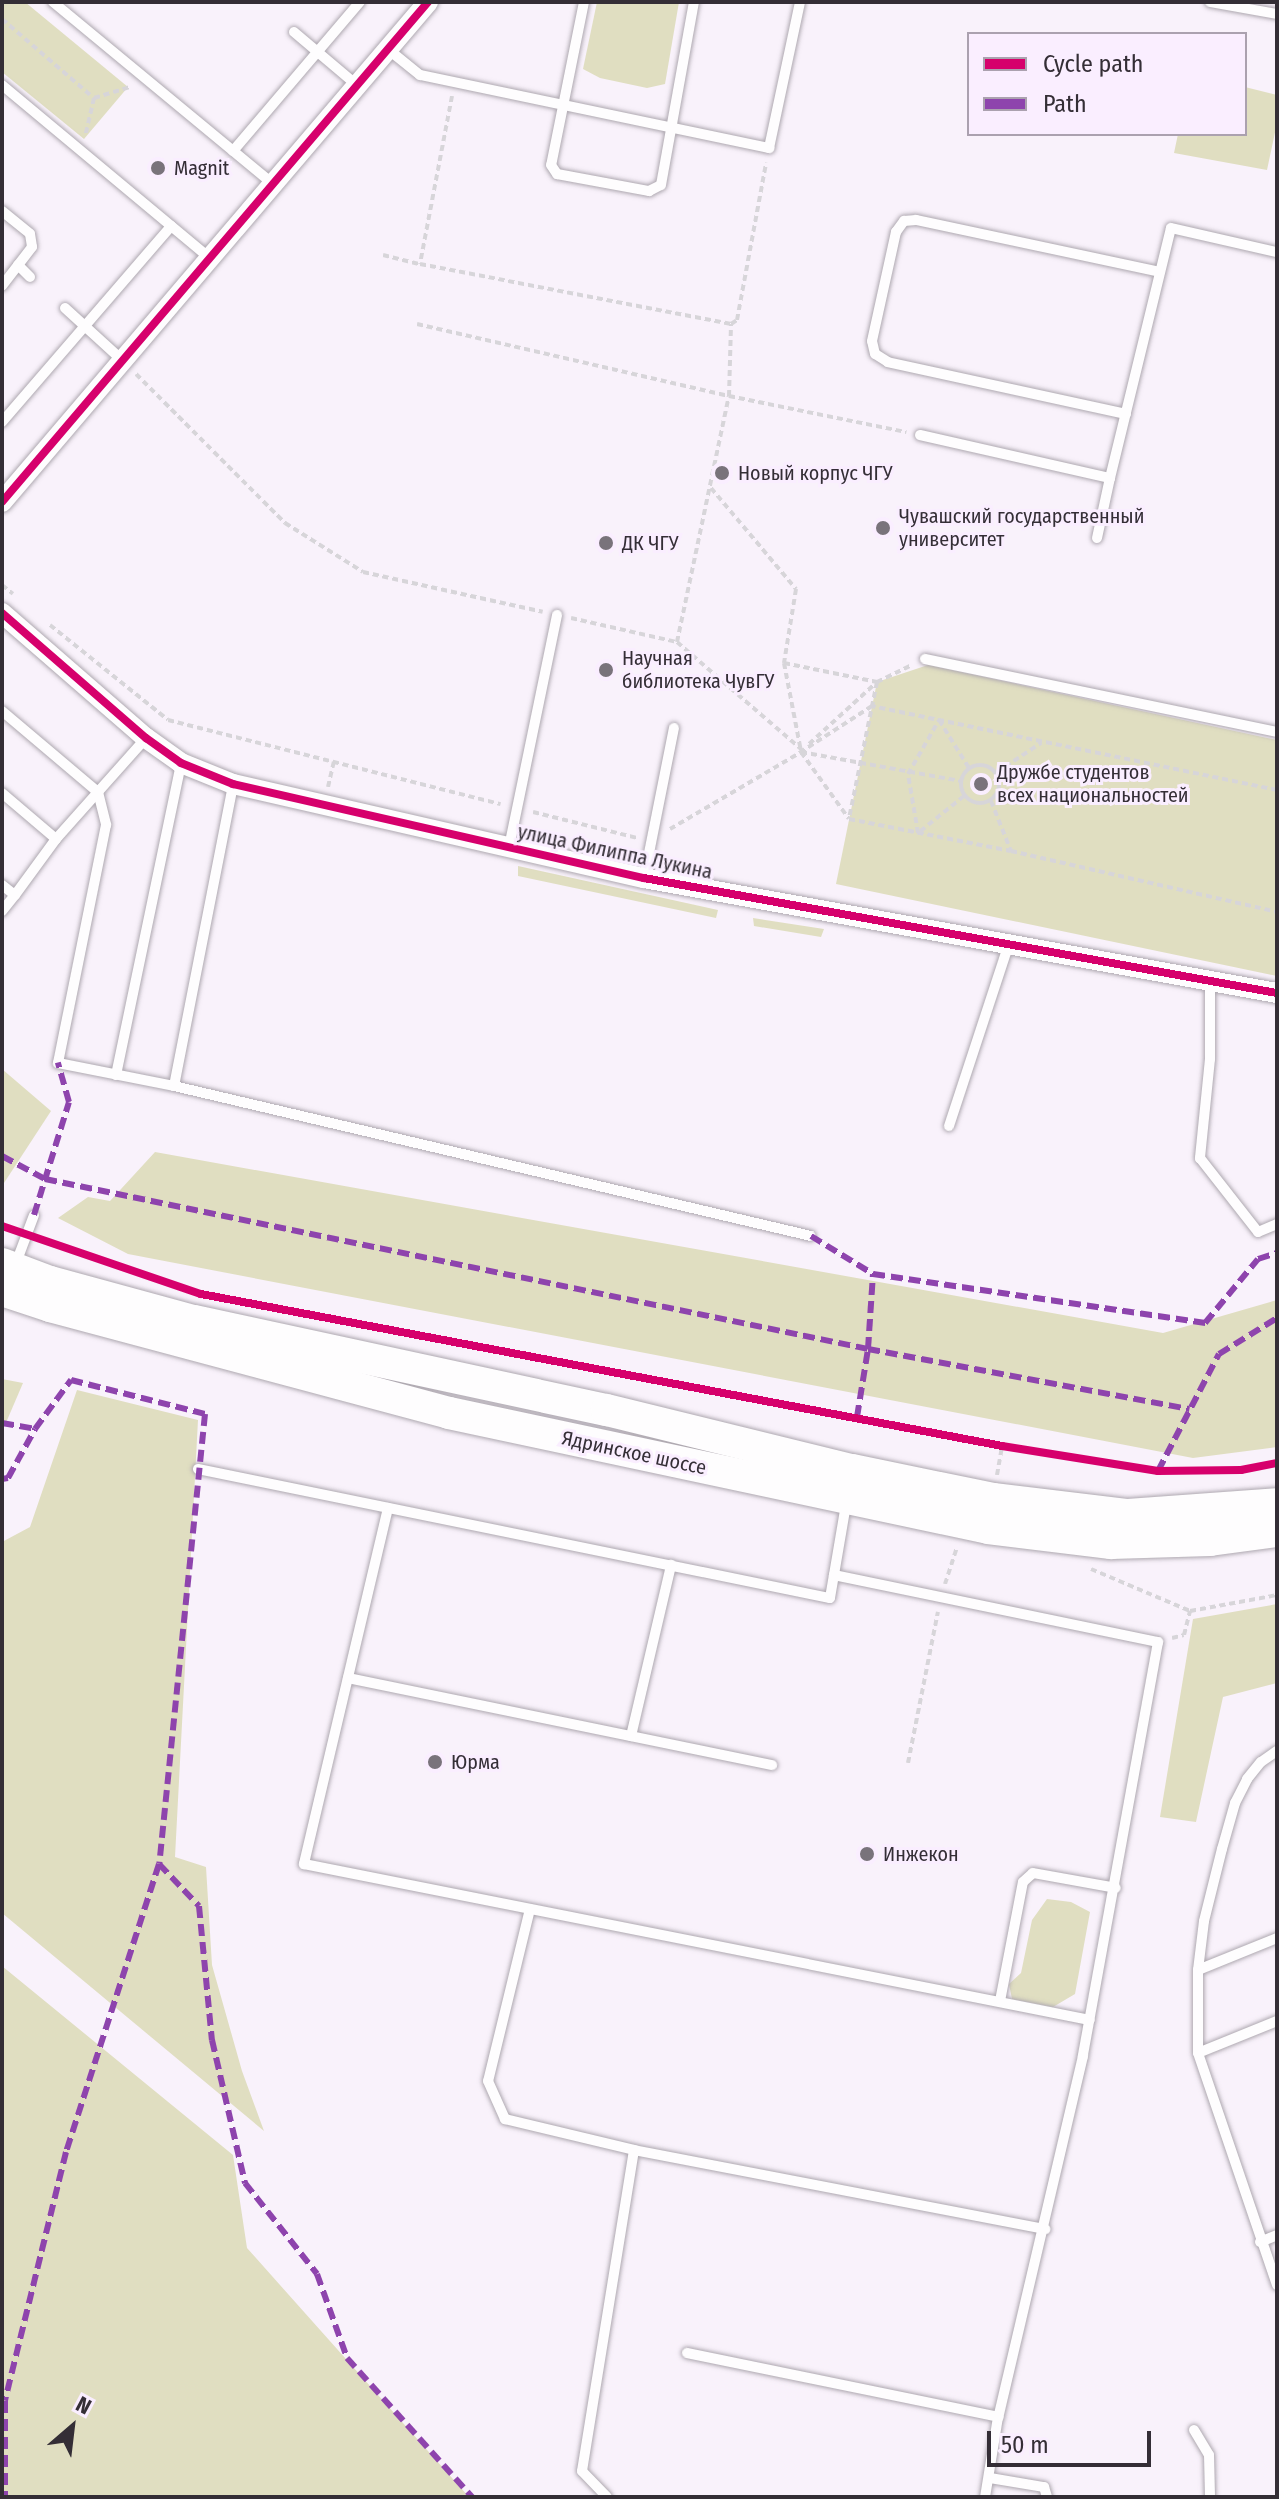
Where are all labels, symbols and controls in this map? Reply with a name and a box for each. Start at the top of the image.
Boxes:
legend [967,32,1247,136]
text: Cycle path [1043,50,1143,78]
text: Path [1043,90,1087,118]
place label: Magnit [174,156,229,180]
marker: Magnit [149,159,167,177]
place label: Новый корпус ЧГУ [738,461,892,485]
marker: Новый корпус ЧГУ [713,464,731,482]
place label: Чувашский государственный университет [899,504,1144,551]
marker: Чувашский государственный университет [874,519,892,537]
place label: ДК ЧГУ [622,531,678,555]
marker: ДК ЧГУ [597,534,615,552]
place label: Научная библиотека ЧувГУ [622,646,774,693]
marker: Научная библиотека ЧувГУ [597,661,615,679]
place label: Дружбе студентов всех национальностей [997,760,1189,807]
marker: Дружбе студентов всех национальностей [972,775,990,793]
street label: улица Филиппа Лукина [516,820,714,884]
street label: Ядринское шоссе [560,1426,708,1480]
place label: Юрма [451,1750,500,1774]
marker: Юрма [426,1753,444,1771]
place label: Инжекон [883,1842,959,1866]
marker: Инжекон [858,1845,876,1863]
north arrow [32,2387,112,2467]
text: N [71,2390,96,2420]
scale bar [991,2415,1155,2465]
text: 50 m [1001,2431,1049,2459]

